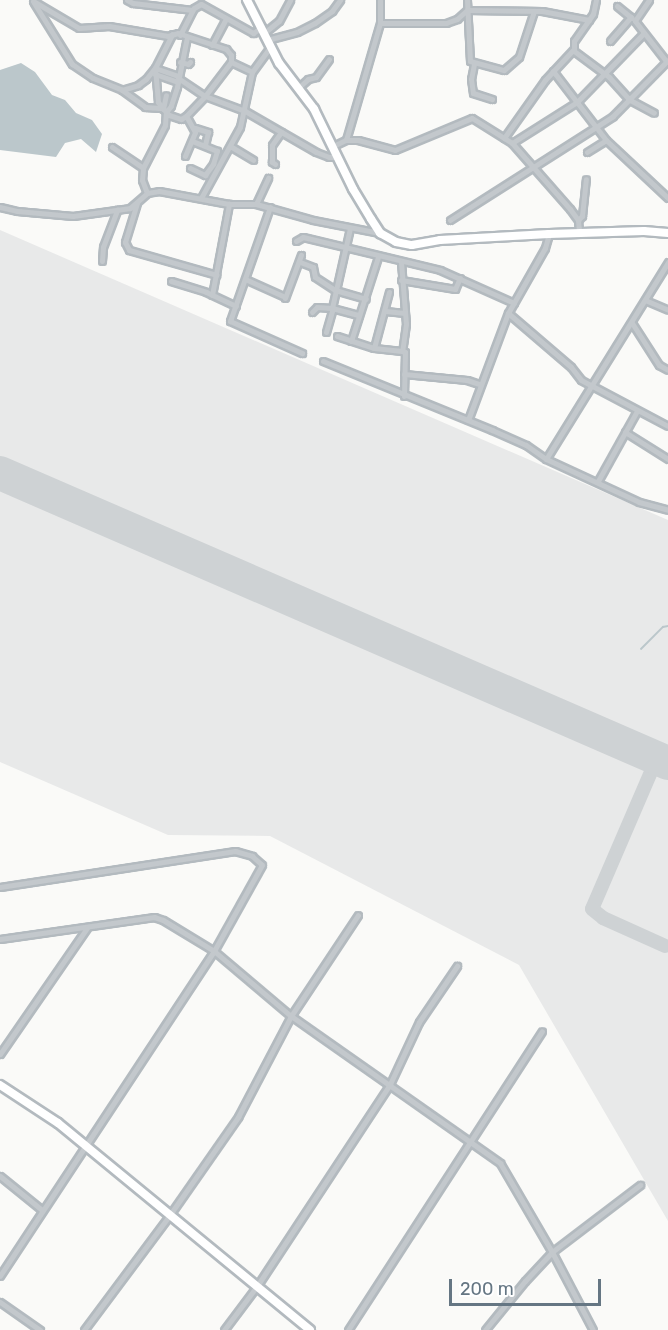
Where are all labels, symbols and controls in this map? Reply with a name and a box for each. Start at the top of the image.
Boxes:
scale bar [452,1267,604,1305]
text: 200 m [460,1278,514,1300]

